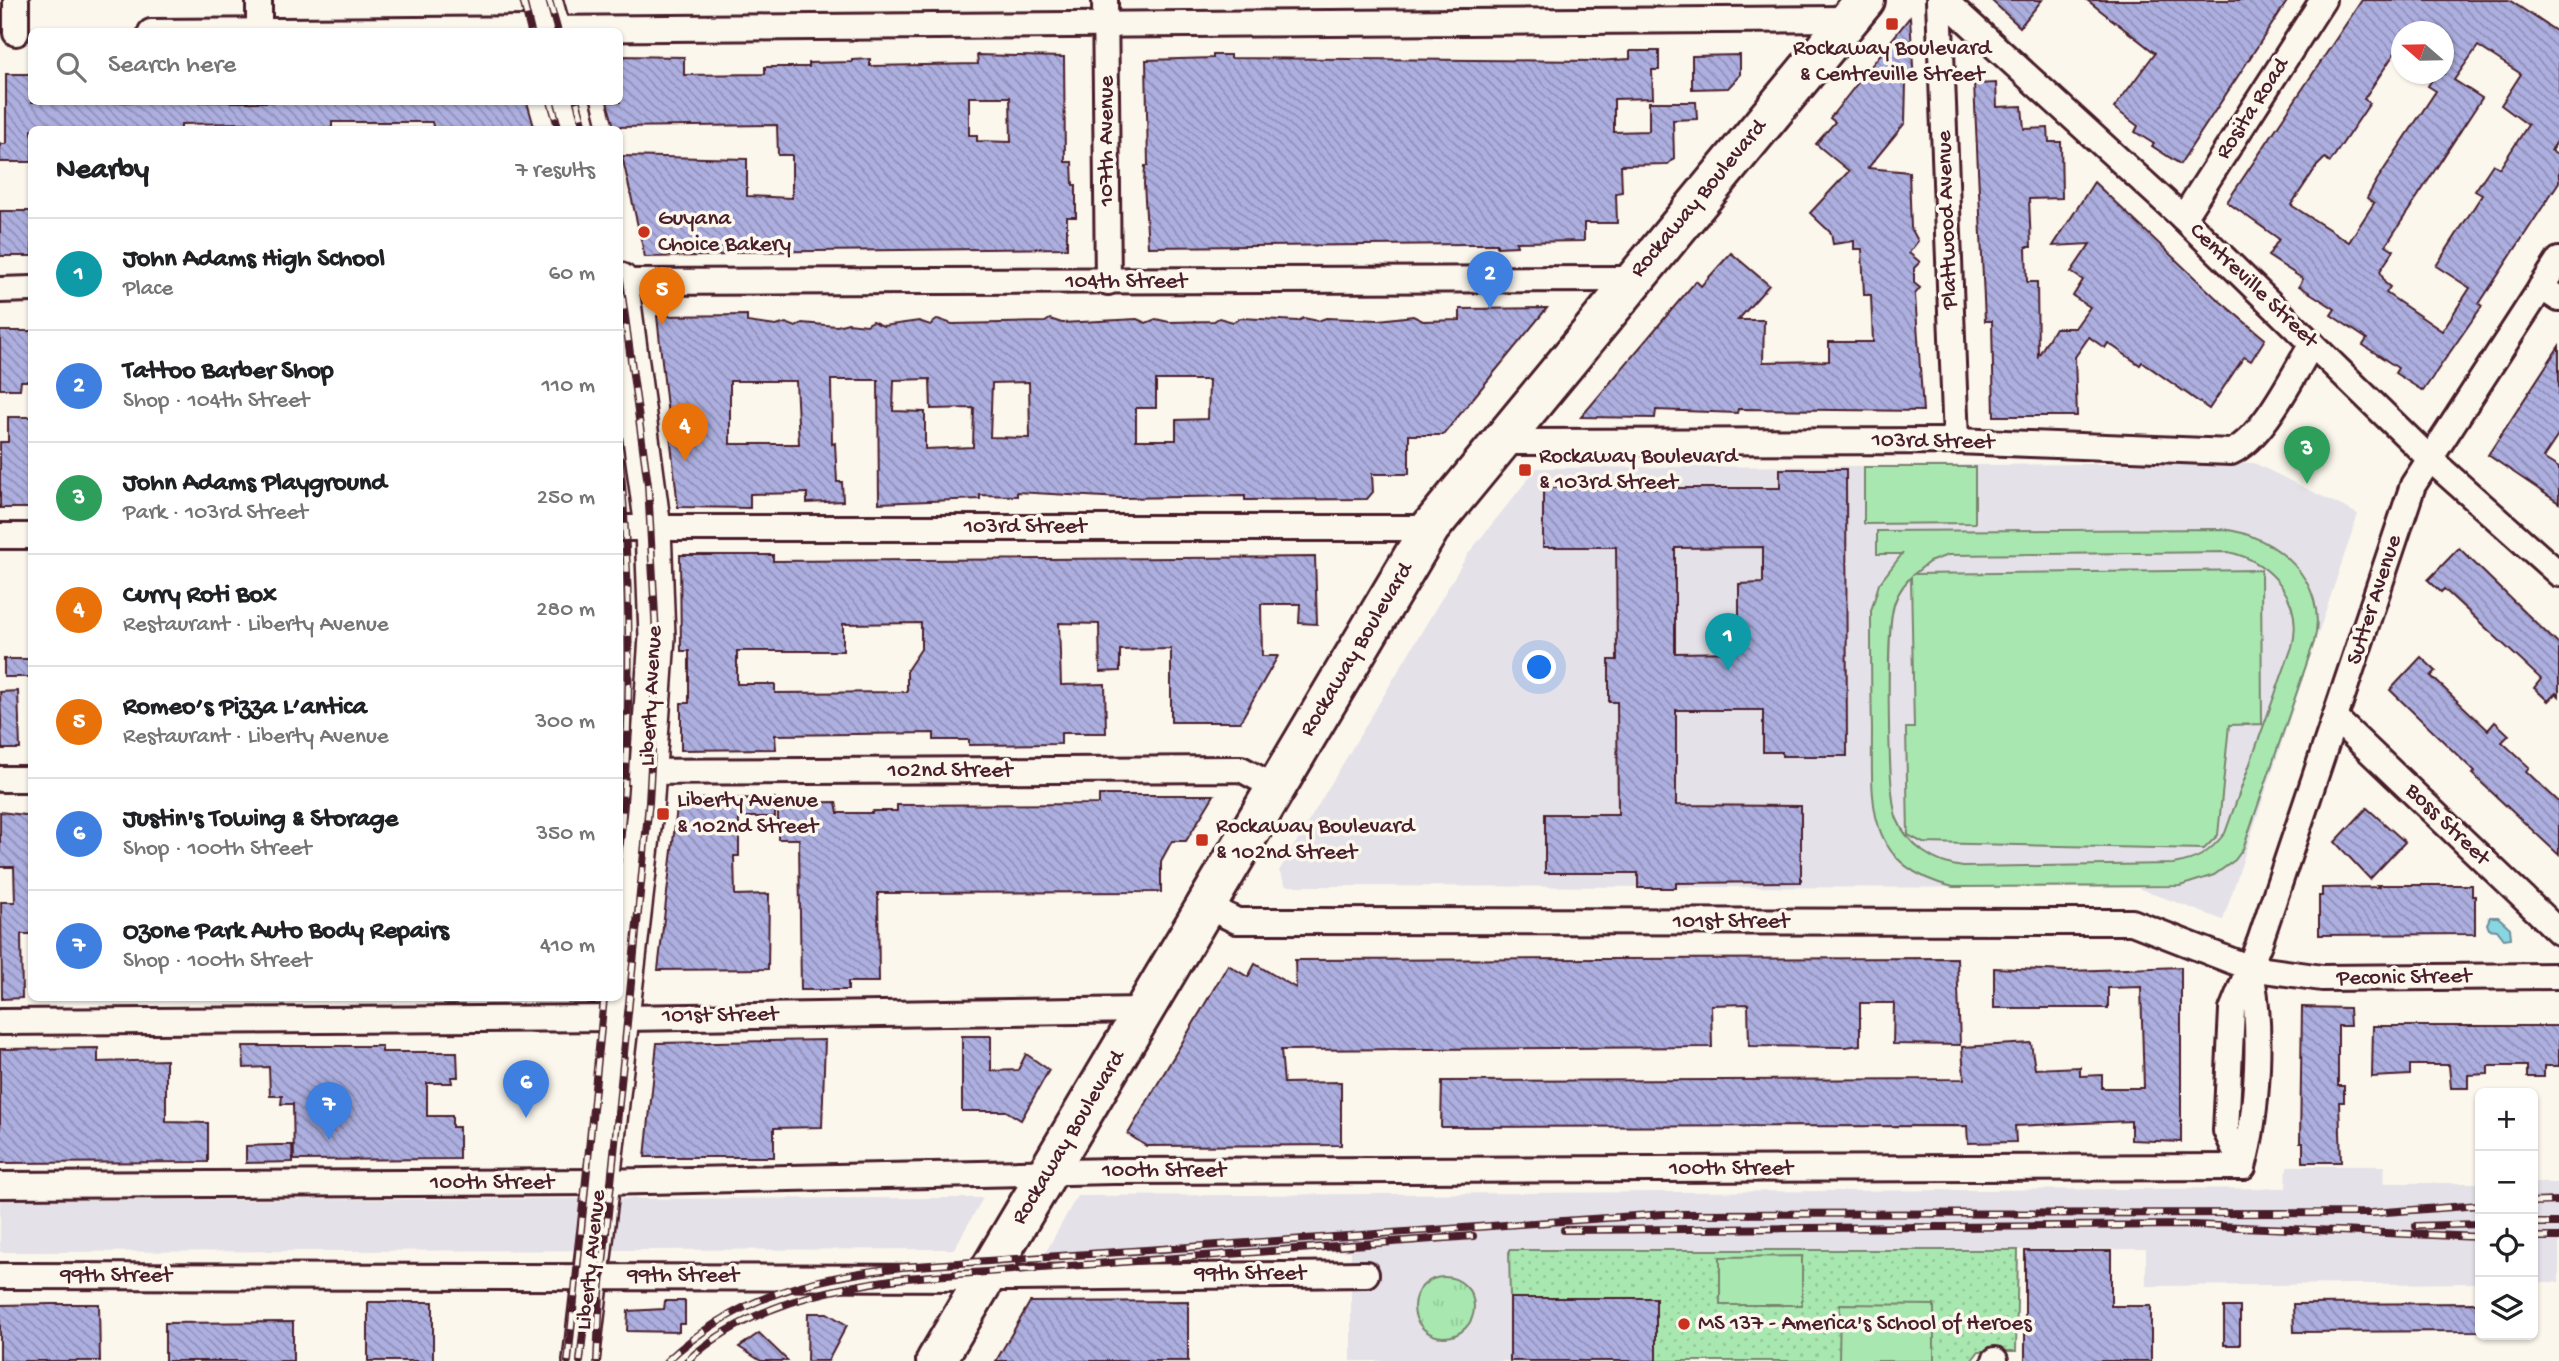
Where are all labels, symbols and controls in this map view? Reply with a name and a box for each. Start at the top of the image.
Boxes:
marker: Rockaway Boulevard & Centreville Street [1884,16,1900,32]
north arrow [2391,21,2454,84]
search box [28,28,623,105]
place label: Rockaway Boulevard & Centreville Street [1793,36,1993,89]
icon: search [52,48,90,86]
text: Search here [108,51,236,82]
street label: Rosita Road [2210,52,2297,165]
street label: 107th Avenue [1094,75,1121,207]
street label: Rockaway Boulevard [1625,113,1774,284]
street label: Plattwood Avenue [1931,129,1965,311]
text: Nearby [56,154,149,189]
text: 7 results [515,158,595,185]
place label: Guyana Choice Bakery [658,206,791,259]
street label: Centreville Street [2183,218,2324,355]
marker: Guyana Choice Bakery [636,224,652,240]
text: John Adams High School [123,245,385,276]
pin: 2 [1467,251,1513,309]
text: 1 [74,261,84,288]
text: 60 m [549,261,595,288]
pin: 5 [639,267,685,325]
street label: 104th Street [1064,269,1188,296]
text: Place [123,276,173,303]
text: Tattoo Barber Shop [123,357,334,388]
text: 2 [73,373,85,400]
text: 110 m [542,373,595,400]
text: Shop · 104th Street [123,388,309,415]
pin: 4 [662,403,708,461]
pin: 3 [2284,426,2330,484]
street label: 103rd Street [1870,427,1996,457]
place label: Rockaway Boulevard & 103rd Street [1539,444,1739,497]
marker: Rockaway Boulevard & 103rd Street [1517,462,1533,478]
text: John Adams Playground [123,469,387,500]
text: 3 [73,485,85,512]
text: 250 m [537,485,595,512]
text: Park · 103rd Street [123,500,308,527]
street label: 103rd Street [963,514,1088,541]
street label: Sutter Avenue [2341,531,2409,668]
street label: Rockaway Boulevard [1294,557,1420,742]
text: Curry Roti Box [123,581,277,612]
text: 4 [74,597,84,624]
text: 280 m [536,597,595,624]
text: Restaurant · Liberty Avenue [123,612,389,639]
pin: 1 [1705,613,1751,671]
street label: Liberty Avenue [635,624,669,767]
your location [1522,650,1556,684]
text: Romeo’s Pizza L’antica [123,693,367,724]
text: 5 [73,709,85,736]
text: 300 m [535,709,595,736]
text: Restaurant · Liberty Avenue [123,724,389,751]
street label: 102nd Street [887,758,1014,785]
street label: Boss Street [2398,777,2496,873]
place label: Liberty Avenue & 102nd Street [677,788,819,841]
text: Justin's Towing & Storage [123,805,398,836]
marker: Liberty Avenue & 102nd Street [655,806,671,822]
place label: Rockaway Boulevard & 102nd Street [1216,814,1416,867]
text: 6 [73,821,85,848]
text: 350 m [536,821,595,848]
marker: Rockaway Boulevard & 102nd Street [1194,832,1210,848]
text: Shop · 100th Street [123,836,311,863]
street label: 101st Street [1672,909,1791,936]
text: Ozone Park Auto Body Repairs [123,917,449,948]
text: 7 [73,933,85,960]
text: 410 m [540,933,595,960]
text: Shop · 100th Street [123,948,311,975]
street label: Peconic Street [2335,963,2473,993]
street label: 101st Street [661,1001,780,1031]
street label: Rockaway Boulevard [1006,1045,1132,1230]
pin: 6 [503,1060,549,1118]
pin: 7 [306,1082,352,1140]
map controls [2475,1088,2538,1340]
button: + [2475,1088,2538,1151]
button: − [2475,1151,2538,1214]
street label: 100th Street [1668,1156,1795,1183]
street label: 100th Street [1101,1158,1228,1185]
street label: 100th Street [429,1170,556,1197]
street label: Liberty Avenue [571,1187,613,1331]
button: locate [2475,1214,2538,1277]
street label: 99th Street [1193,1261,1307,1288]
street label: 99th Street [59,1263,173,1290]
street label: 99th Street [626,1263,740,1290]
button: layers [2475,1277,2538,1340]
place label: MS 137 - America's School of Heroes [1698,1311,2032,1338]
marker: MS 137 - America's School of Heroes [1676,1316,1692,1332]

